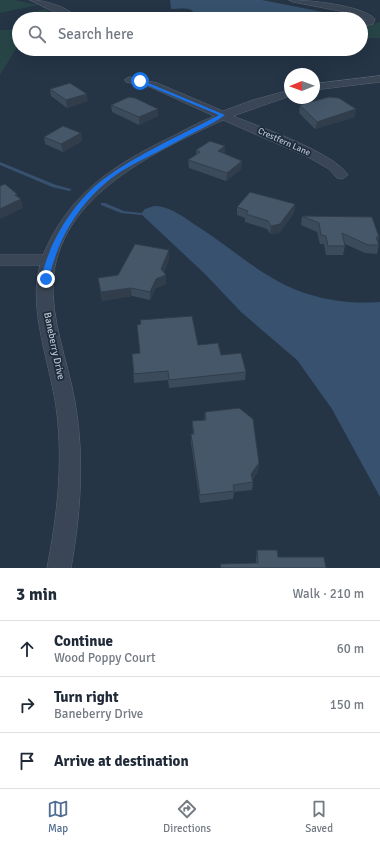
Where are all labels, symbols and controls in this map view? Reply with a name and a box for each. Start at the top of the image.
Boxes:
search box [12,12,368,56]
icon: search [26,23,48,45]
text: Search here [58,25,134,43]
north arrow [284,68,320,104]
route start [131,72,149,90]
street label: Crestfern Lane [256,125,313,159]
route end [37,270,55,288]
street label: Baneberry Drive [41,311,67,381]
text: 3 min [16,584,57,605]
text: Walk · 210 m [293,586,364,602]
text: Continue [54,632,113,650]
icon: ahead [16,638,38,660]
text: 60 m [337,641,364,657]
text: Wood Poppy Court [54,650,156,666]
text: Turn right [54,688,119,706]
icon: right [16,694,38,716]
text: 150 m [330,697,364,713]
text: Baneberry Drive [54,706,143,722]
icon: arrive [16,750,38,772]
text: Arrive at destination [54,752,189,770]
tab: Map [47,798,69,835]
tab: Directions [163,798,211,835]
tab: Saved [305,798,333,835]

